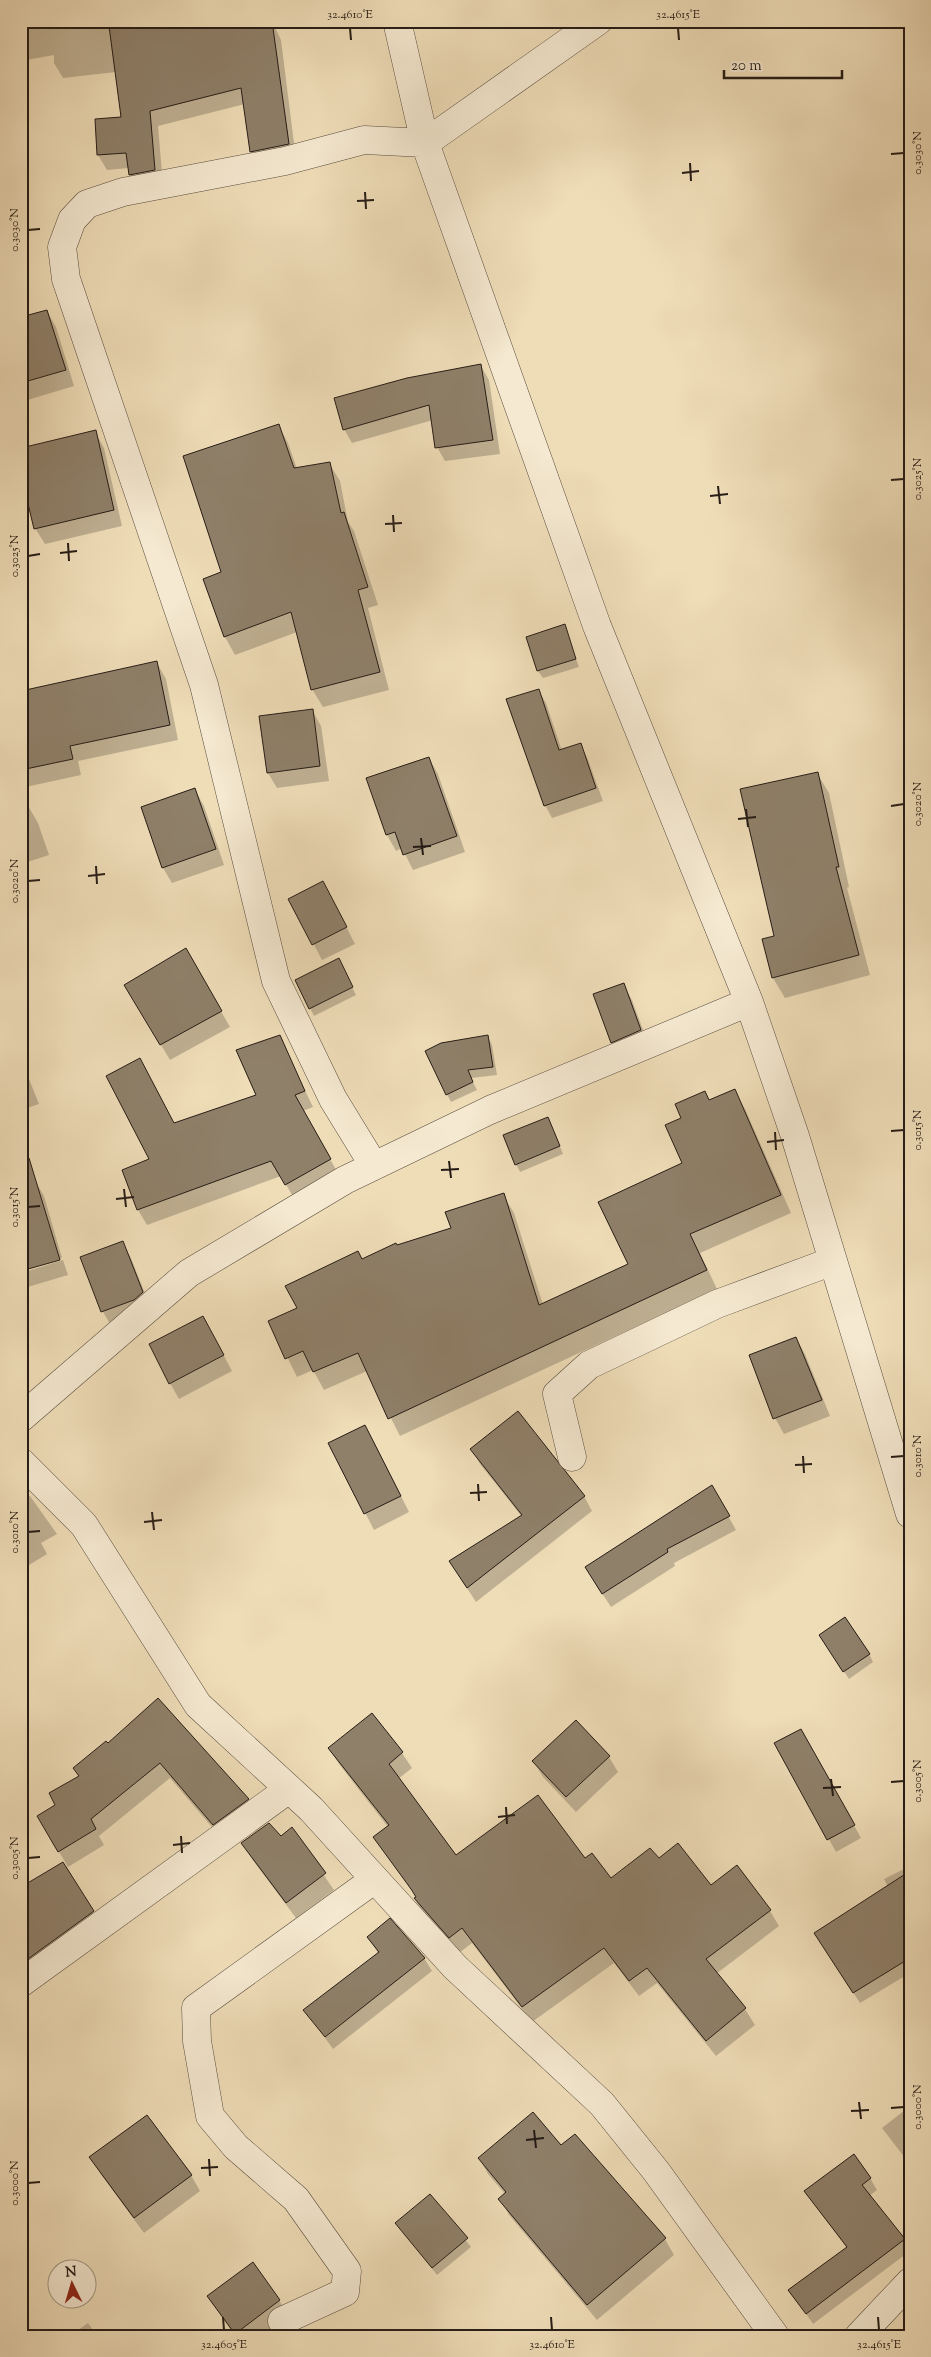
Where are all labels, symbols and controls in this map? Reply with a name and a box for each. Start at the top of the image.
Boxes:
text: 32.4610°E [327,6,374,24]
text: 32.4615°E [656,6,701,24]
scale bar [724,48,841,80]
text: 20 m [731,56,762,77]
text: 0.3030°N [909,131,927,175]
text: 0.3030°N [6,208,24,252]
text: 0.3025°N [909,457,927,500]
text: 0.3025°N [6,534,24,577]
text: 0.3020°N [909,781,927,826]
text: 0.3020°N [6,858,24,903]
text: 0.3015°N [909,1109,927,1150]
text: 0.3015°N [6,1186,24,1227]
text: 0.3010°N [909,1434,927,1477]
text: 0.3010°N [6,1510,24,1553]
text: 0.3005°N [909,1759,927,1803]
text: 0.3005°N [6,1836,24,1880]
text: 0.3000°N [909,2084,927,2130]
text: 0.3000°N [6,2160,24,2206]
north arrow [48,2260,98,2310]
text: N [65,2263,77,2283]
text: 32.4605°E [201,2336,248,2354]
text: 32.4610°E [529,2336,576,2354]
text: 32.4615°E [857,2336,902,2354]

